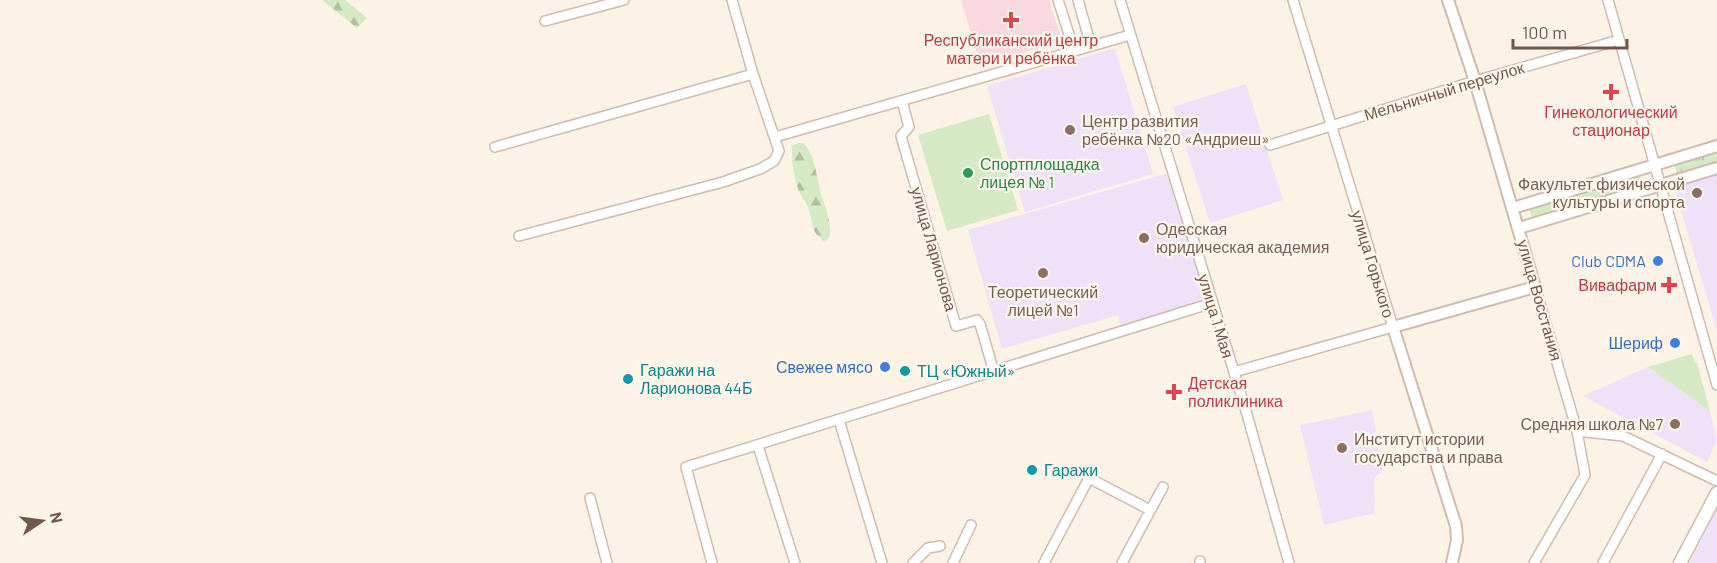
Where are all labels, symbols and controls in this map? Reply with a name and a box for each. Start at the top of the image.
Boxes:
marker: Республиканский центр матери и ребёнка [1002,11,1020,29]
scale bar [1513,12,1627,50]
text: 100 m [1522,21,1567,43]
place label: Республиканский центр матери и ребёнка [924,30,1098,67]
street label: Мельничный переулок [1362,57,1527,124]
marker: Гинекологический стационар [1602,83,1620,101]
place label: Гинекологический стационар [1544,102,1678,139]
place label: Центр развития ребёнка №20 «Андриеш» [1082,111,1270,148]
marker: Центр развития ребёнка №20 «Андриеш» [1063,123,1077,137]
place label: Спортплощадка лицея № 1 [980,154,1100,191]
marker: Спортплощадка лицея № 1 [961,166,975,180]
place label: Факультет физической культуры и спорта [1518,174,1685,211]
street label: улица Ларионова [908,185,961,313]
marker: Факультет физической культуры и спорта [1690,186,1704,200]
street label: улица Горького [1348,208,1399,320]
place label: Одесская юридическая академия [1156,219,1329,256]
marker: Одесская юридическая академия [1137,231,1151,245]
street label: улица Восстания [1514,237,1567,363]
place label: Club CDMA [1571,251,1646,270]
marker: Club CDMA [1651,254,1665,268]
marker: Теоретический лицей №1 [1036,266,1050,280]
street label: улица 1 Мая [1195,271,1238,360]
place label: Вивафарм [1578,275,1657,294]
marker: Вивафарм [1662,278,1676,292]
place label: Теоретический лицей №1 [988,282,1098,319]
place label: Шериф [1608,333,1663,352]
marker: Шериф [1668,336,1682,350]
place label: Свежее мясо [776,357,873,376]
place label: Гаражи на Ларионова 44Б [640,360,752,397]
marker: Свежее мясо [878,360,892,374]
place label: ТЦ «Южный» [917,361,1015,380]
marker: ТЦ «Южный» [898,364,912,378]
marker: Гаражи на Ларионова 44Б [621,372,635,386]
place label: Детская поликлиника [1188,373,1283,410]
marker: Детская поликлиника [1165,383,1183,401]
place label: Средняя школа №7 [1521,414,1663,433]
marker: Средняя школа №7 [1668,417,1682,431]
place label: Институт истории государства и права [1354,429,1503,466]
marker: Институт истории государства и права [1335,441,1349,455]
place label: Гаражи [1044,460,1098,479]
marker: Гаражи [1025,463,1039,477]
north arrow [12,491,72,551]
text: N [47,510,68,525]

